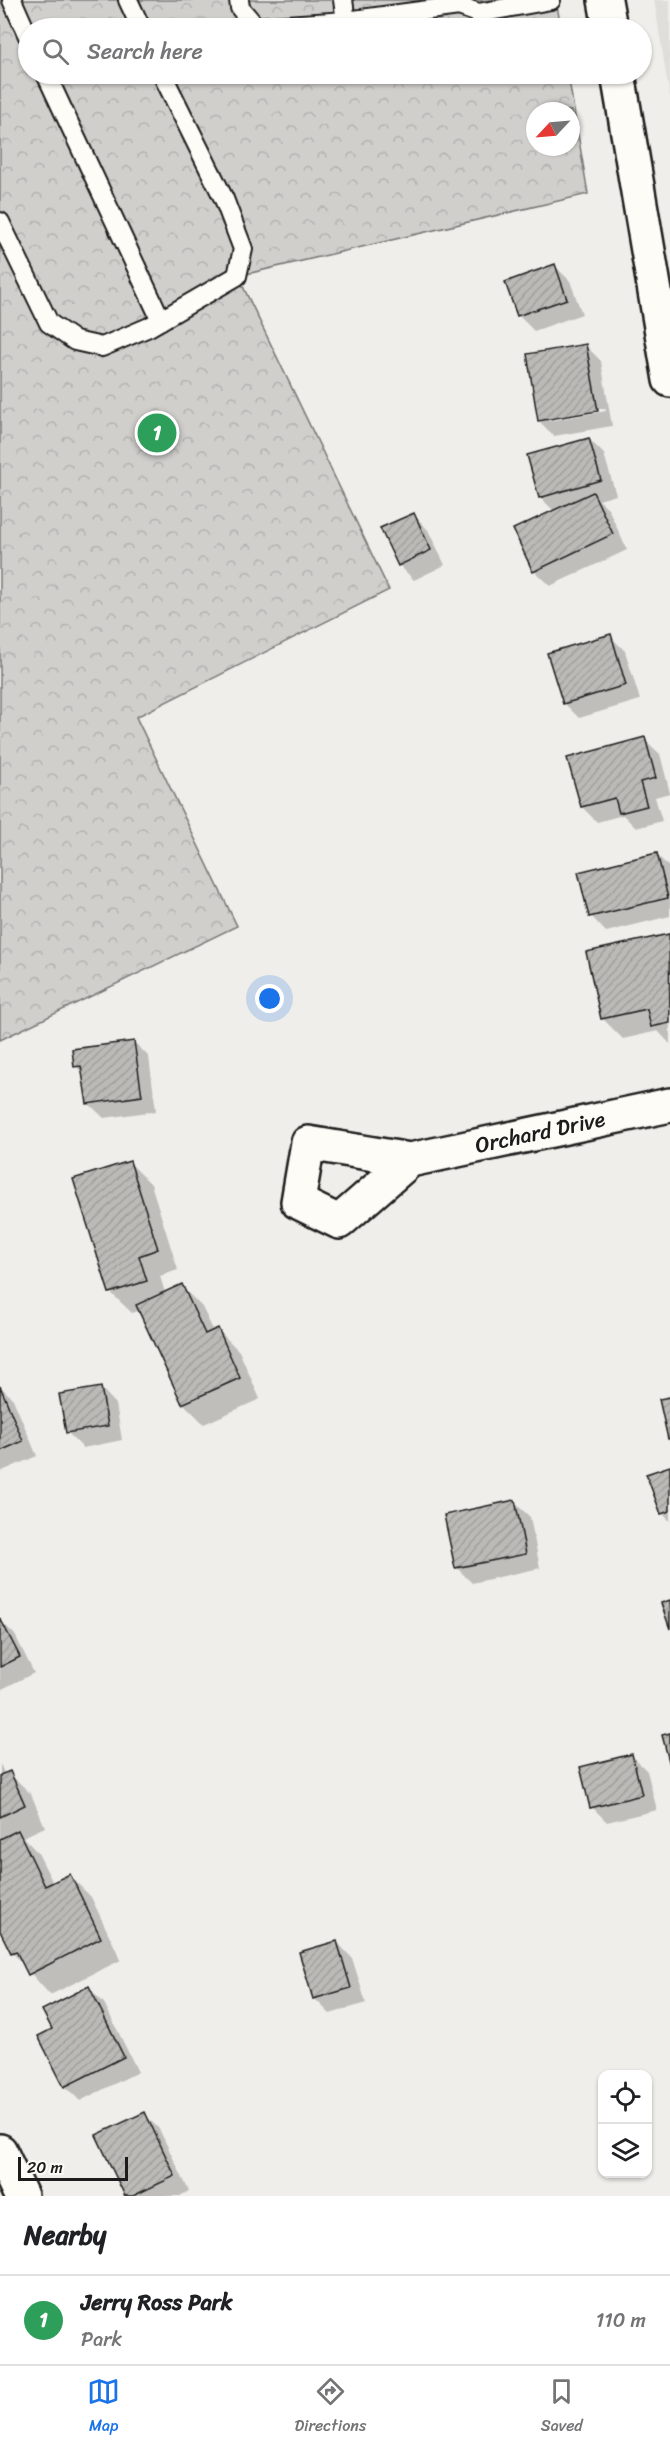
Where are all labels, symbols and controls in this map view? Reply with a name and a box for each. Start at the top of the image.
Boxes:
search box [18,18,652,84]
text: Search here [87,32,203,71]
icon: search [39,35,72,68]
north arrow [526,102,580,156]
pin: 1 [138,410,176,456]
your location [255,984,284,1013]
street label: Orchard Drive [471,1099,609,1165]
map controls [598,2070,652,2178]
button: locate [598,2070,652,2124]
button: layers [598,2124,652,2178]
text: 20 m [27,2153,63,2182]
scale bar [18,2154,128,2182]
text: Nearby [24,2212,106,2258]
text: Jerry Ross Park [81,2283,233,2322]
text: 1 [39,2303,48,2338]
text: 110 m [596,2303,646,2338]
text: Park [81,2322,122,2357]
tab: Map [87,2375,120,2440]
tab: Directions [295,2375,366,2440]
tab: Saved [541,2375,583,2440]

